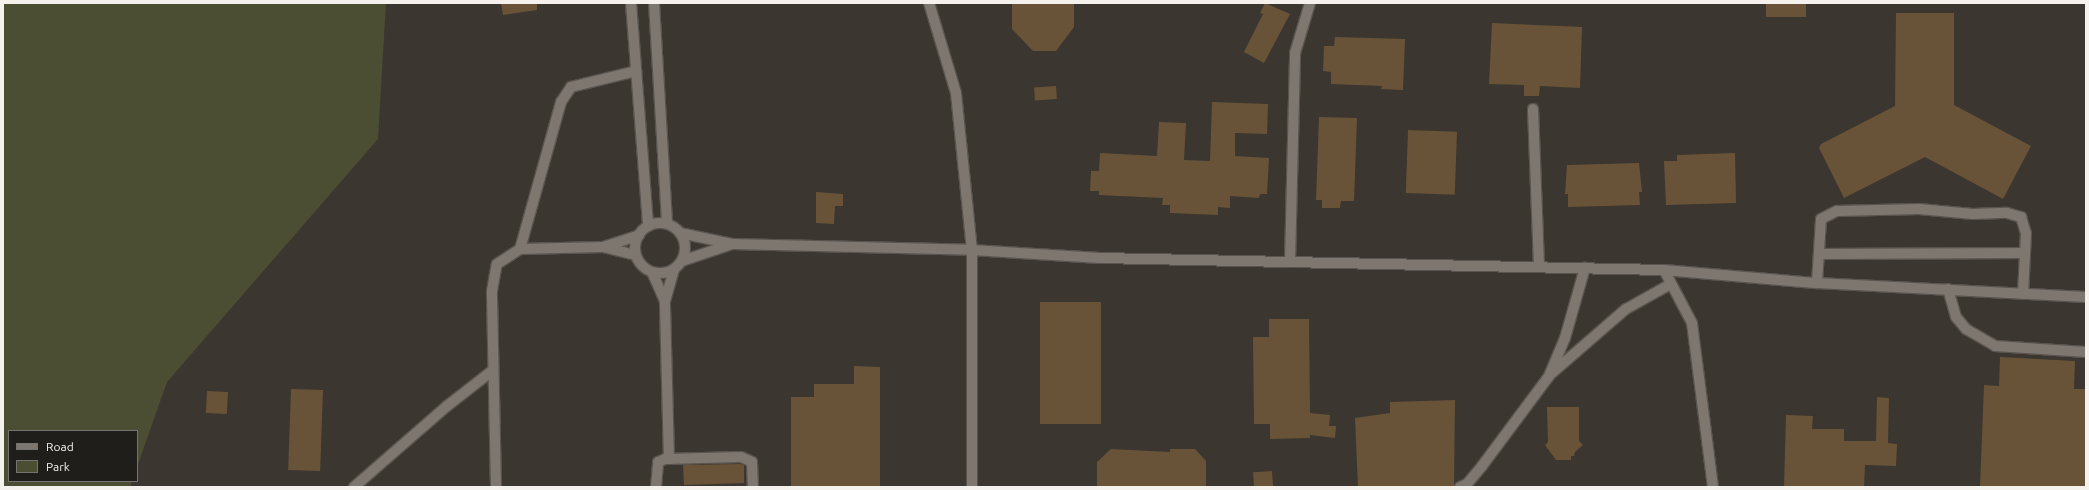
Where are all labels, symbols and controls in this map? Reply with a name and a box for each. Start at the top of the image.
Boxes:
legend [8,430,138,482]
text: Road [46,440,74,453]
text: Park [46,460,70,473]

